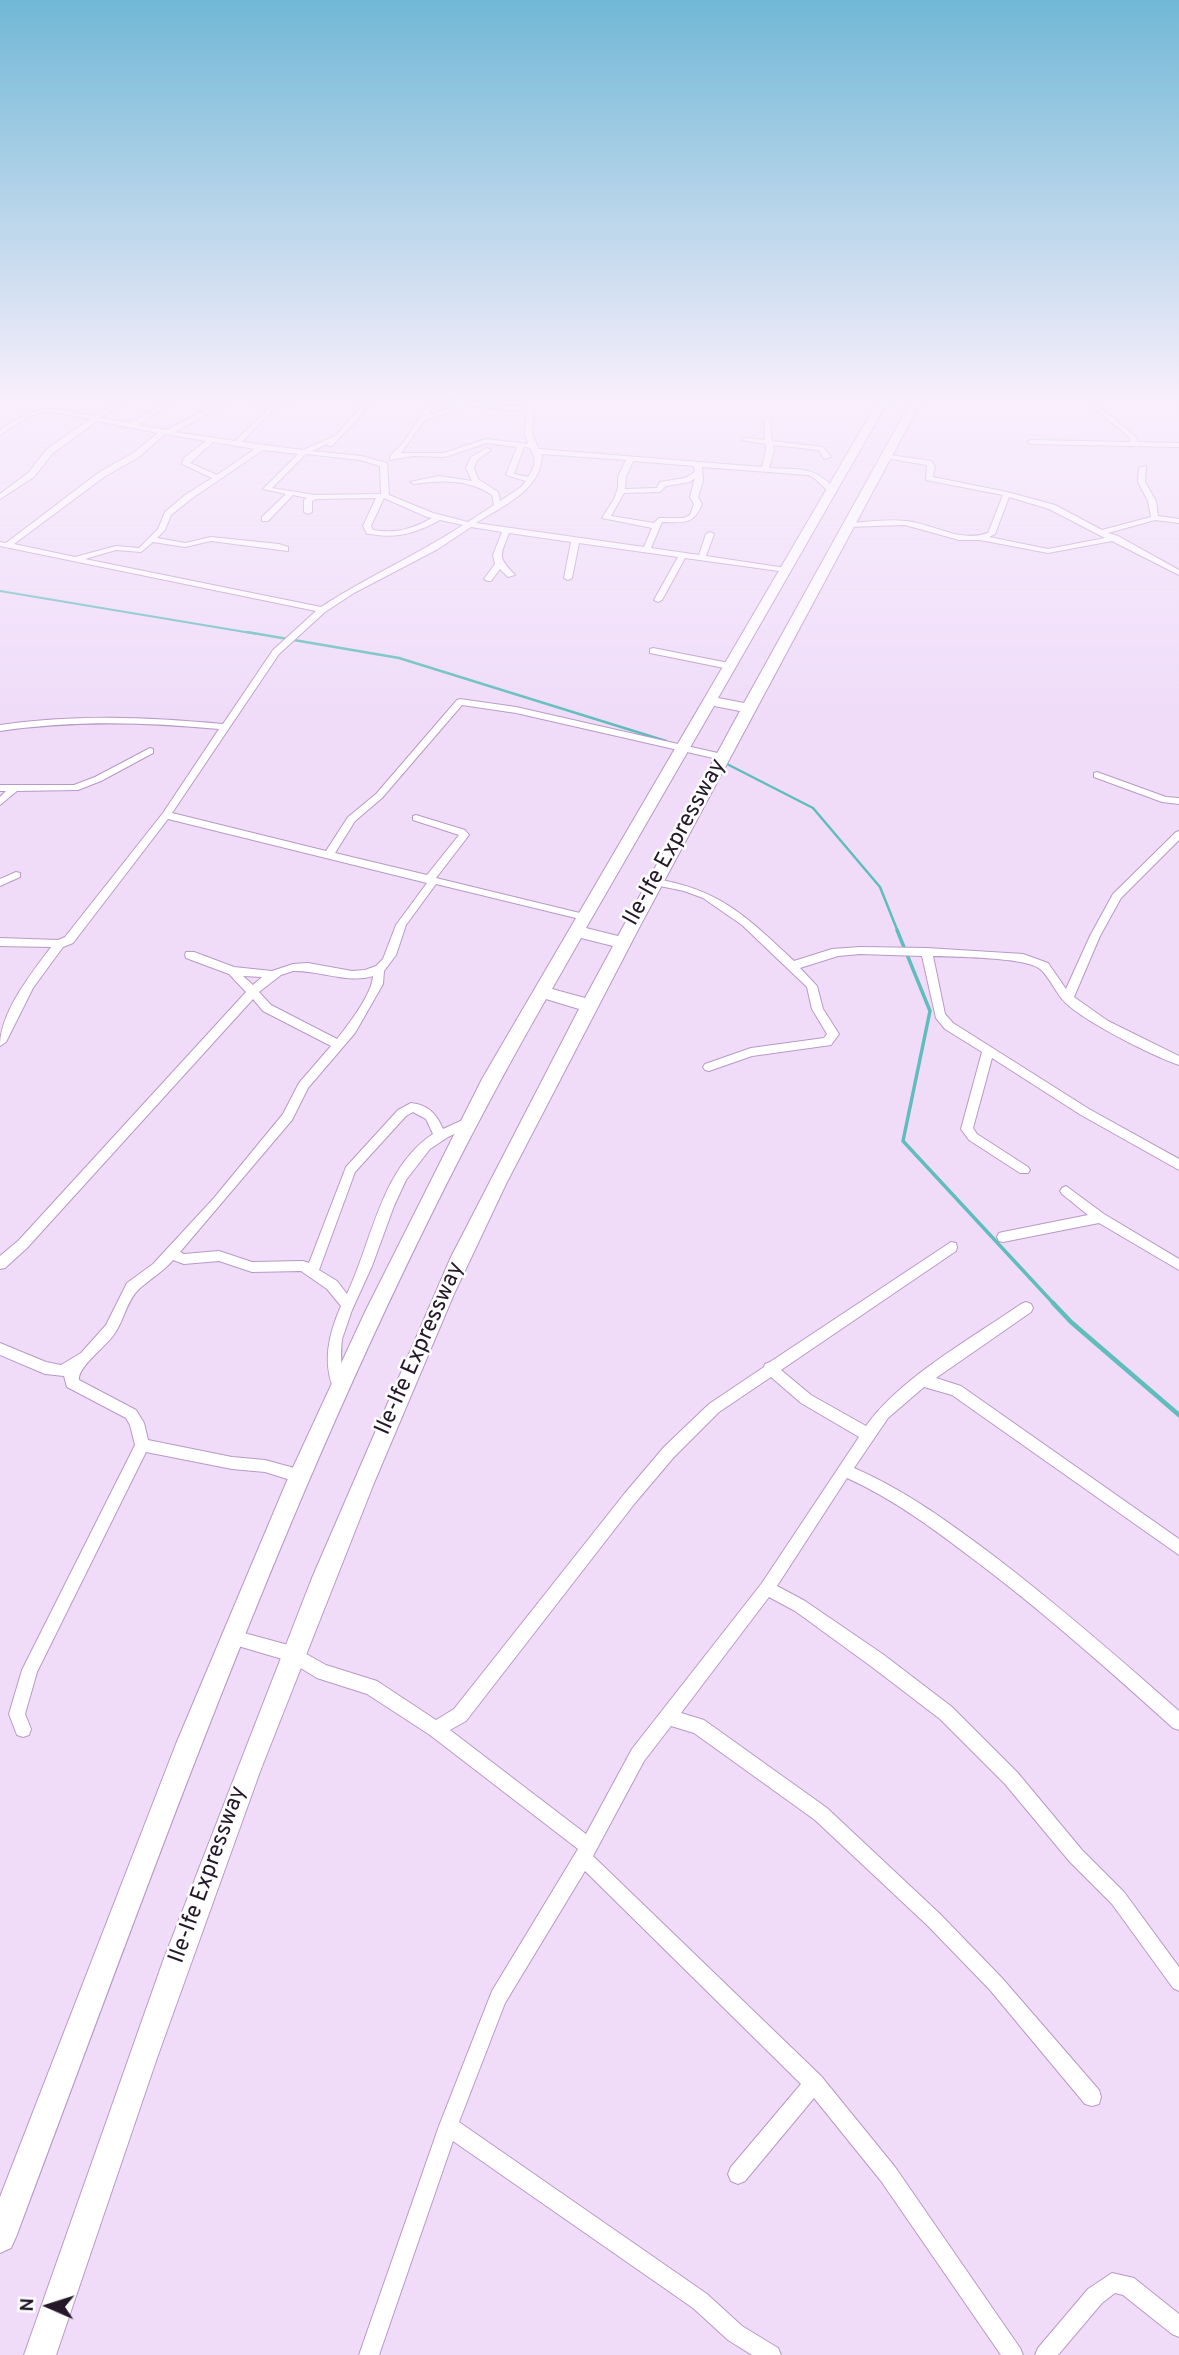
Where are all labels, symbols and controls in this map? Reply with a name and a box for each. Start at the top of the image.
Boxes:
street label: Ile-Ife Expressway [619,755,733,931]
street label: Ile-Ife Expressway [370,1258,472,1440]
street label: Ile-Ife Expressway [164,1783,254,1967]
north arrow [14,2271,84,2341]
text: N [16,2297,40,2312]

